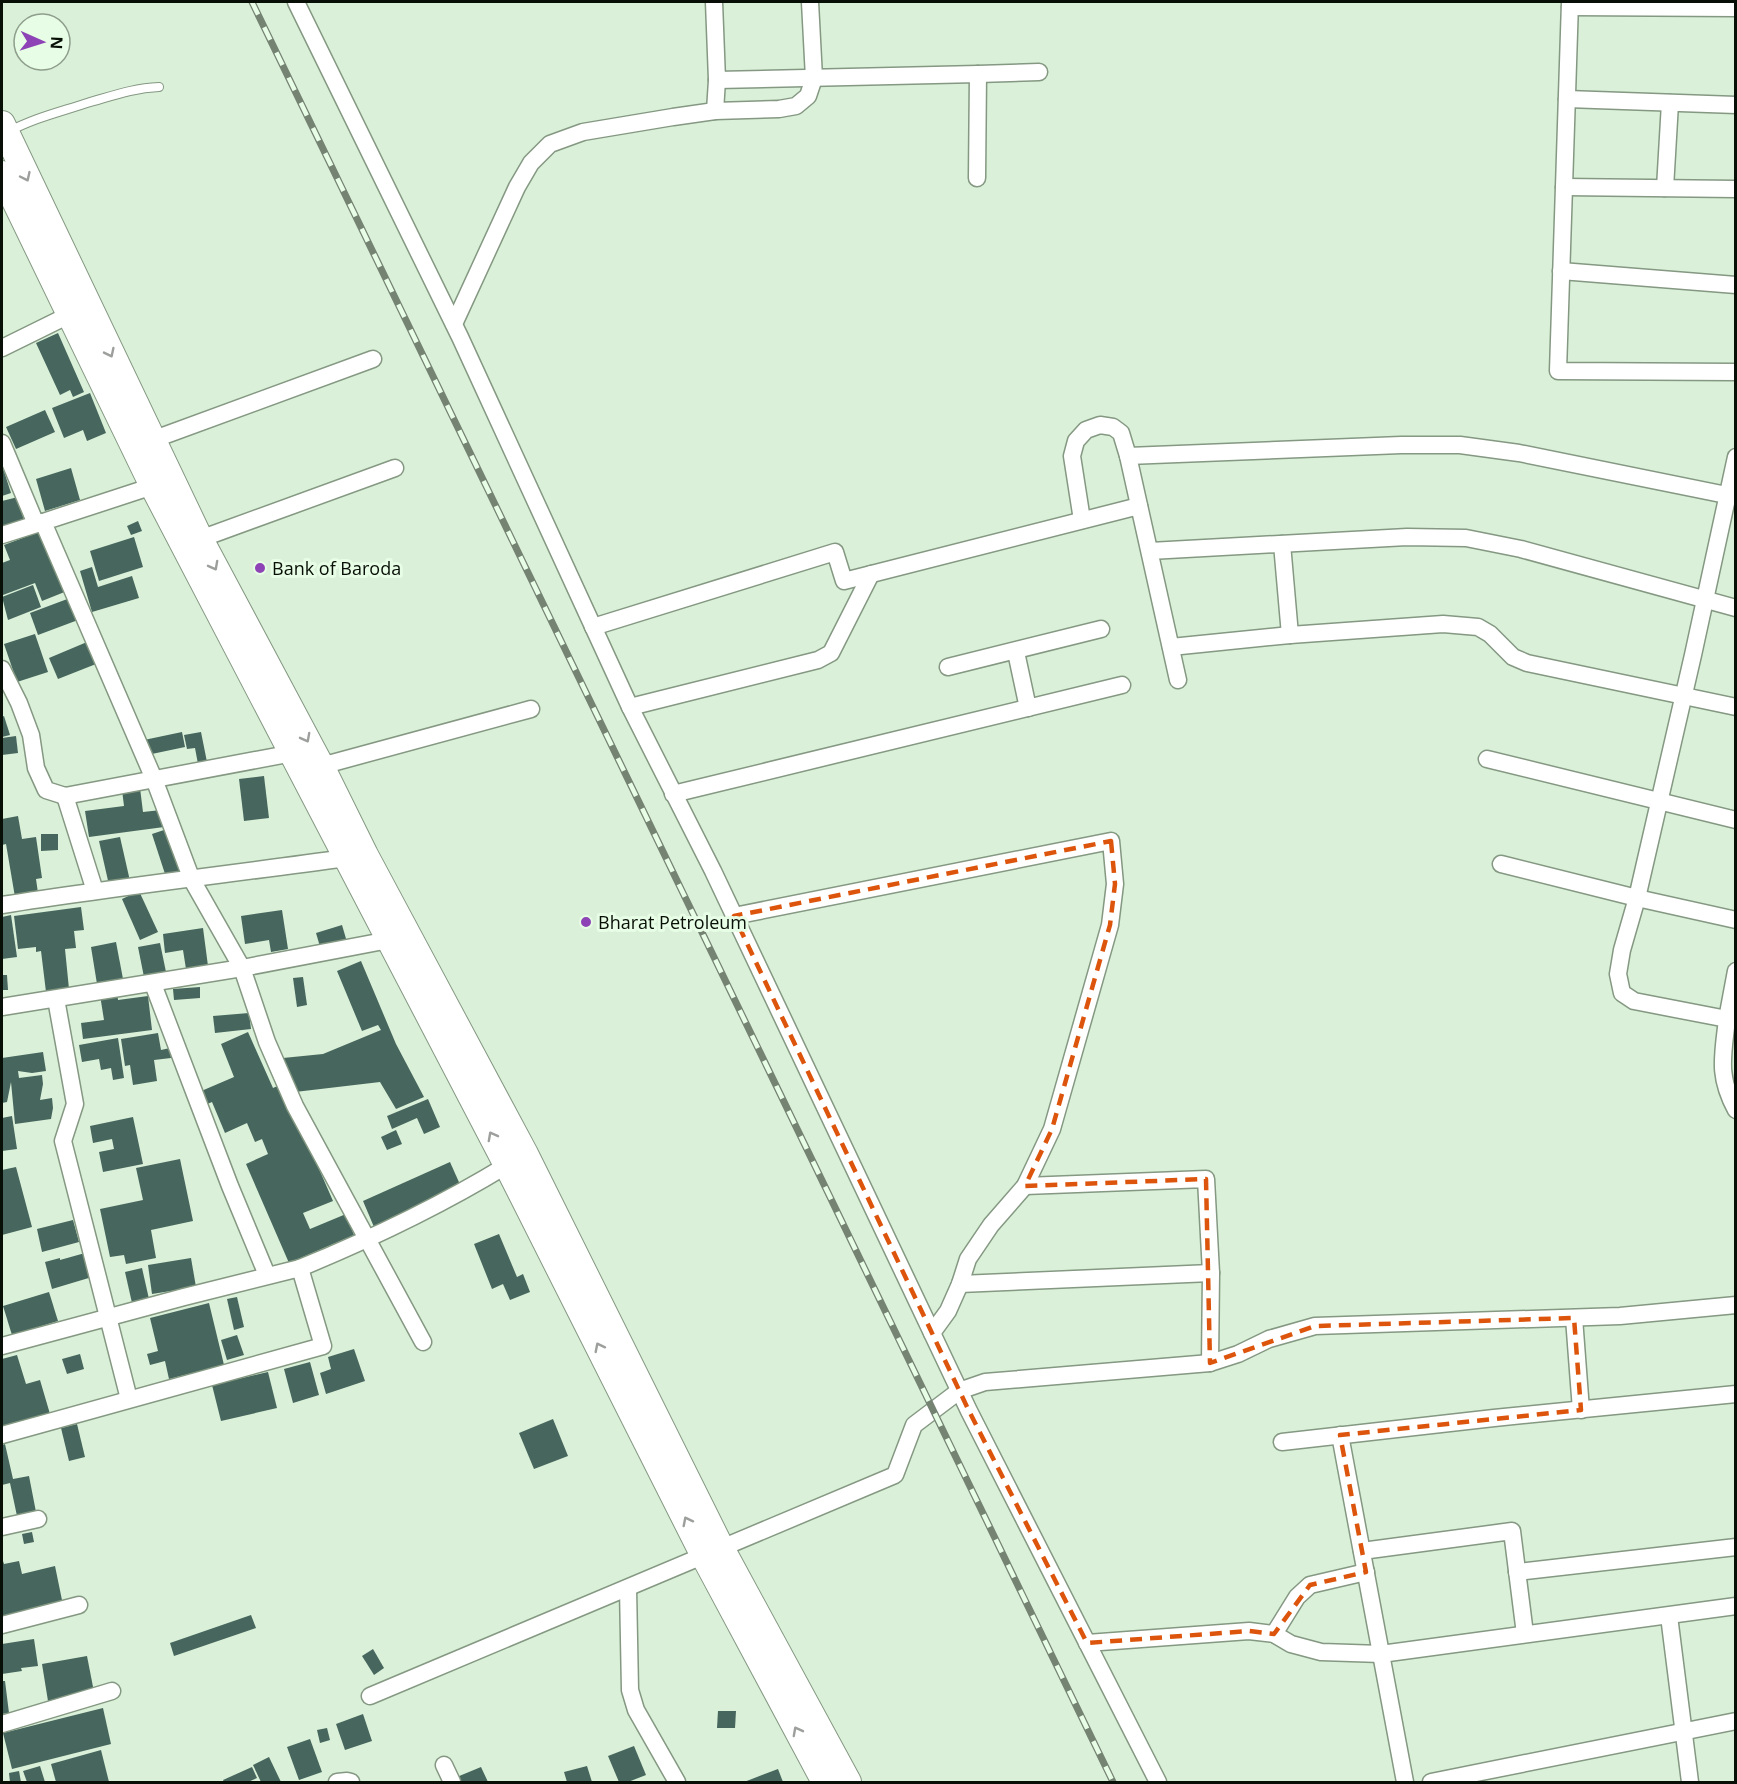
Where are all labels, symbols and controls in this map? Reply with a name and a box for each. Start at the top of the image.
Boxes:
north arrow [12,12,72,72]
text: N [46,36,68,50]
one-way arrow [19,170,31,181]
one-way arrow [103,346,115,357]
place label: Bank of Baroda [272,556,401,580]
one-way arrow [207,559,218,570]
marker: Bank of Baroda [253,561,267,575]
one-way arrow [299,732,310,742]
place label: Bharat Petroleum [598,910,747,934]
marker: Bharat Petroleum [579,915,593,929]
one-way arrow [488,1131,499,1142]
one-way arrow [595,1343,606,1354]
one-way arrow [682,1517,694,1528]
one-way arrow [793,1727,804,1737]

